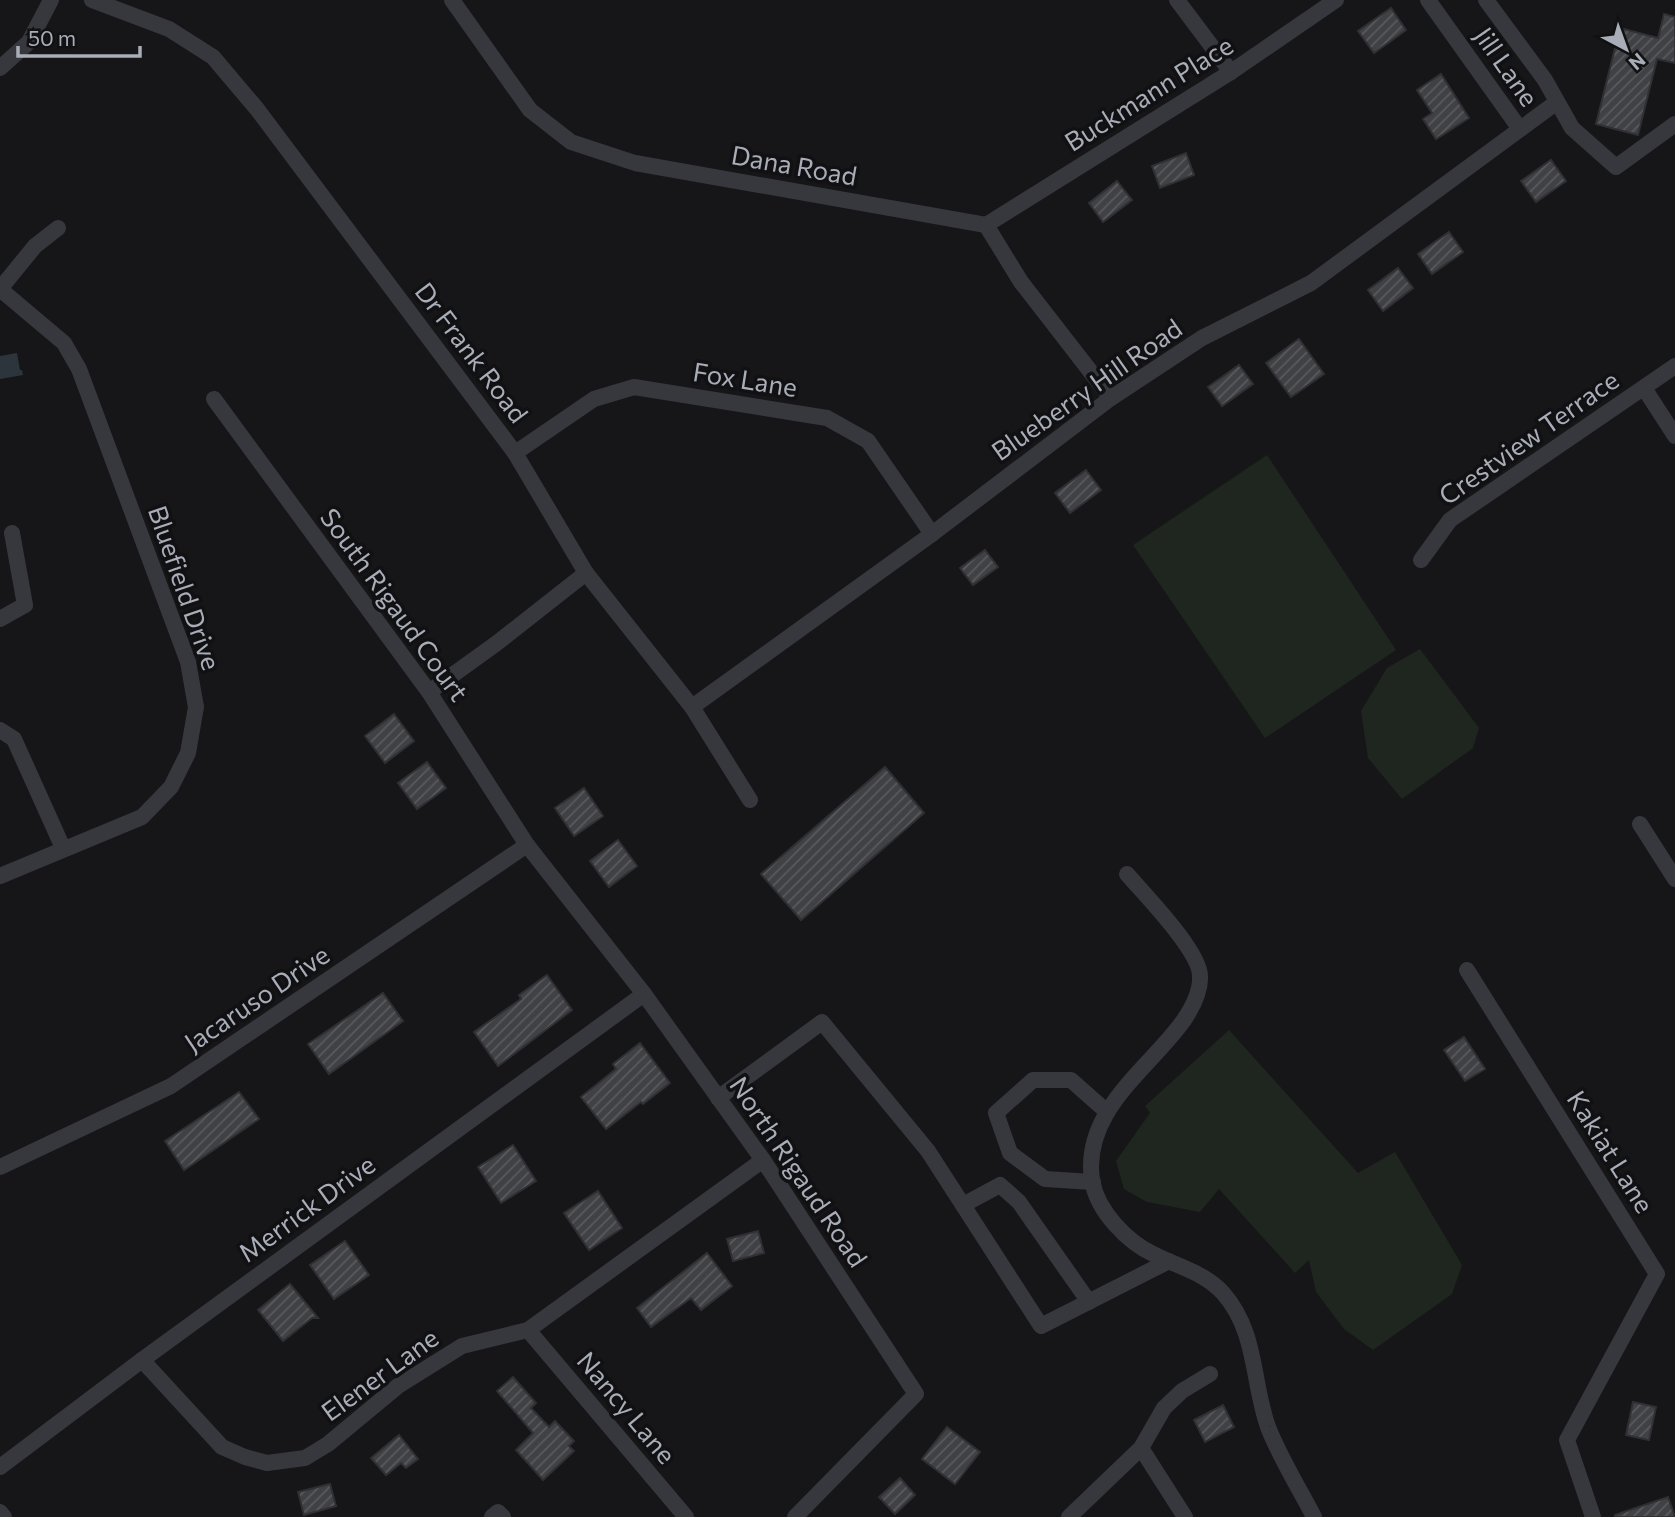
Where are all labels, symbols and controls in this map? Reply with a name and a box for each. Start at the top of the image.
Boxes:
scale bar [18,14,140,58]
north arrow [1591,14,1661,84]
street label: Jill Lane [1469,21,1546,112]
text: 50 m [28,25,76,50]
street label: Buckmann Place [1058,29,1238,157]
text: N [1625,49,1650,76]
street label: Dana Road [729,138,859,191]
street label: Dr Frank Road [409,276,535,428]
street label: Blueberry Hill Road [985,312,1187,466]
street label: Fox Lane [691,355,800,402]
street label: Crestview Terrace [1432,363,1624,510]
street label: Bluefield Drive [143,501,228,674]
street label: South Rigaud Court [315,502,476,707]
street label: Jacaruso Drive [178,938,334,1057]
street label: North Rigaud Road [724,1070,874,1272]
street label: Kakiat Lane [1562,1084,1661,1218]
street label: Merrick Drive [232,1148,380,1268]
street label: Elener Lane [315,1321,444,1427]
street label: Nancy Lane [571,1345,683,1469]

